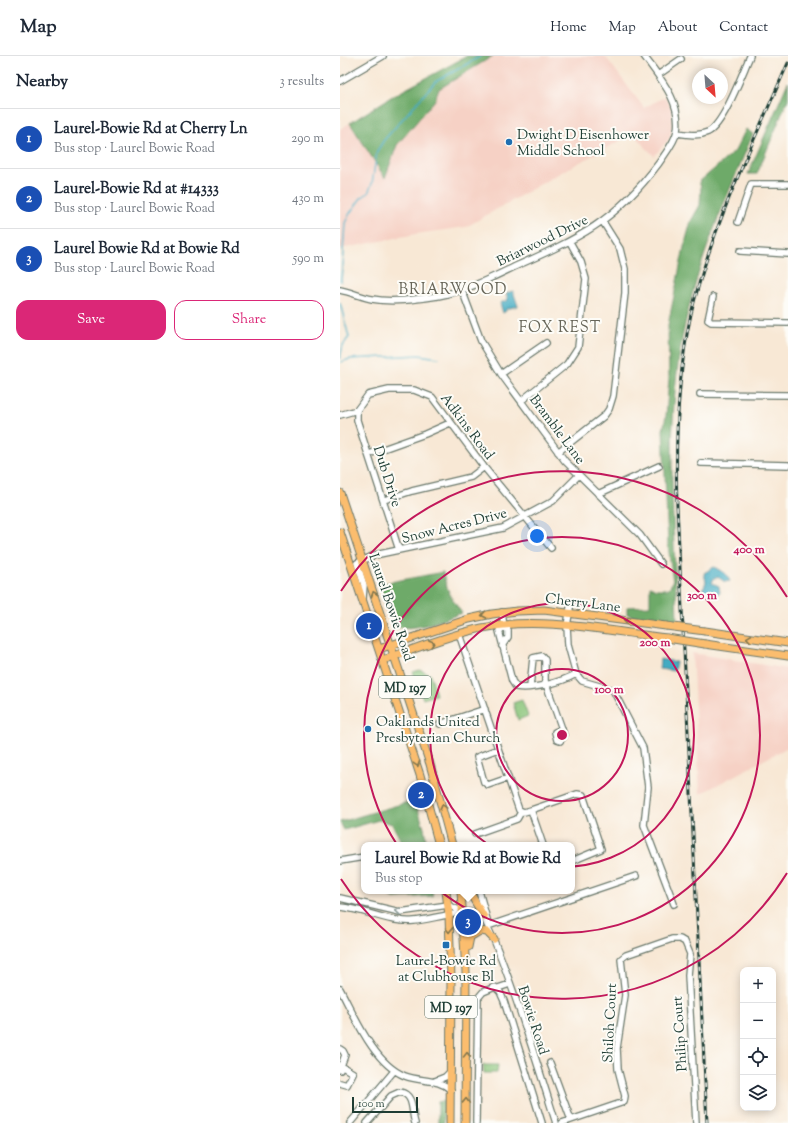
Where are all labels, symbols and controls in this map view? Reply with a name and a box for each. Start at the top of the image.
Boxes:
text: Map [20,14,57,41]
text: Home [550,18,587,38]
text: Map [609,18,636,38]
text: About [658,18,697,38]
text: Contact [719,18,768,38]
north arrow [692,68,728,104]
text: Nearby [16,70,68,94]
text: 3 results [279,73,324,91]
text: Laurel-Bowie Rd at Cherry Ln [54,119,248,140]
place label: Dwight D Eisenhower Middle School [517,126,650,162]
text: 1 [27,130,31,148]
text: 290 m [291,130,324,148]
marker: Dwight D Eisenhower Middle School [504,137,514,147]
text: Bus stop · Laurel Bowie Road [54,140,215,158]
text: Laurel-Bowie Rd at #14333 [54,179,219,200]
text: 2 [26,190,32,208]
text: 430 m [292,190,324,208]
text: Bus stop · Laurel Bowie Road [54,200,215,218]
street label: Briarwood Drive [494,211,592,273]
text: Laurel Bowie Rd at Bowie Rd [54,239,240,260]
text: 3 [26,250,32,268]
text: 590 m [293,250,324,268]
text: Bus stop · Laurel Bowie Road [54,260,215,278]
district label: BRIARWOOD [398,280,508,301]
button: Save [16,300,166,340]
button: Share [174,300,324,340]
district label: FOX REST [519,318,601,339]
street label: Adkins Road [435,390,498,465]
street label: Bramble Lane [524,391,589,469]
street label: Dub Drive [367,443,405,510]
street label: Snow Acres Drive [400,504,509,550]
your location [527,526,547,546]
text: 400 m [732,541,765,559]
street label: Laurel Bowie Road [362,551,418,664]
text: 300 m [687,587,717,605]
street label: Cherry Lane [544,589,622,619]
one-way arrow [370,591,379,598]
one-way arrow [481,610,487,619]
pin: 1 [356,611,382,641]
one-way arrow [624,617,630,626]
text: 200 m [640,634,670,652]
one-way arrow [746,634,752,643]
one-way arrow [428,640,435,648]
road number: MD 197 [379,676,431,698]
text: 100 m [593,681,624,699]
place label: Oaklands United Presbyterian Church [376,713,500,749]
marker: Oaklands United Presbyterian Church [363,724,373,734]
centre of rings [555,728,569,742]
one-way arrow [412,760,421,767]
pin: 2 [408,780,434,810]
one-way arrow [439,804,447,810]
popup [361,842,575,894]
text: Laurel Bowie Rd at Bowie Rd [375,849,561,870]
text: Bus stop [375,870,422,888]
one-way arrow [395,907,401,916]
pin: 3 [455,907,481,937]
one-way arrow [445,927,454,933]
marker: Laurel-Bowie Rd at Clubhouse Bl [441,940,451,950]
place label: Laurel-Bowie Rd at Clubhouse Bl [396,952,496,988]
map controls [740,967,776,1111]
button: + [740,967,776,1003]
street label: Shiloh Court [599,983,623,1063]
street label: Bowie Road [512,984,553,1058]
street label: Philip Court [668,995,694,1072]
road number: MD 197 [425,996,477,1018]
button: − [740,1003,776,1039]
button: locate [740,1039,776,1075]
one-way arrow [463,1052,471,1058]
button: layers [740,1075,776,1111]
scale bar [352,1095,418,1114]
text: 100 m [358,1096,385,1112]
one-way arrow [461,1098,470,1104]

